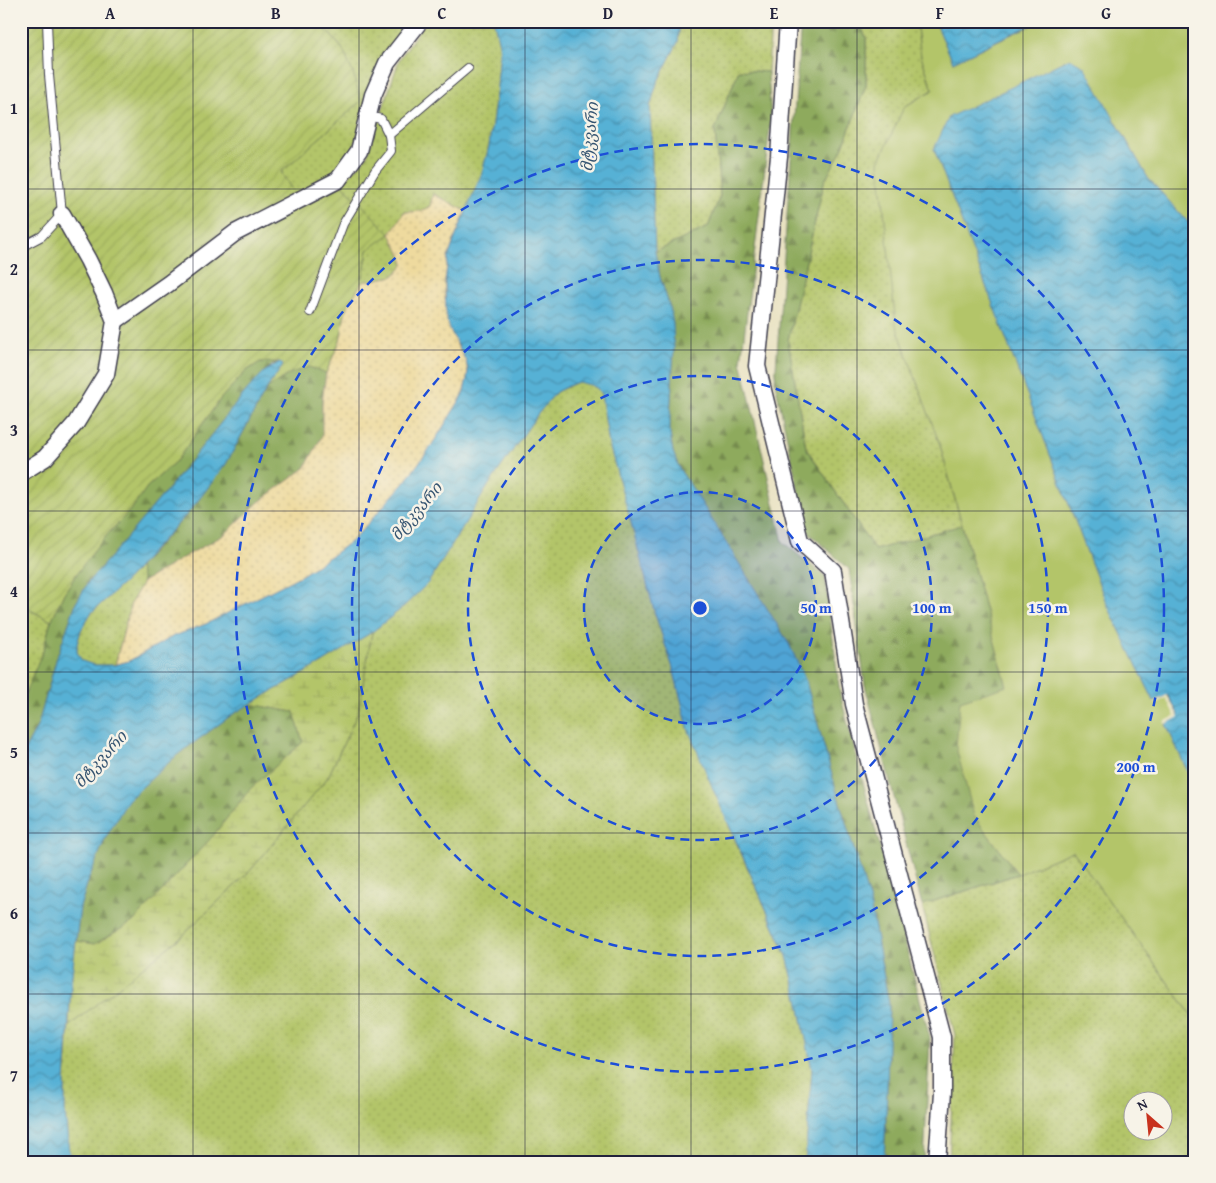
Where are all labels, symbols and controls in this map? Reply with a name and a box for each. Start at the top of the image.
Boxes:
text: A [105,1,116,25]
text: B [271,1,281,25]
text: C [437,1,447,25]
text: D [603,1,613,25]
text: E [770,1,779,25]
text: F [936,1,944,25]
text: G [1101,1,1111,25]
text: 1 [10,96,18,120]
water label: მტკვარი [574,100,604,173]
text: 2 [10,257,18,281]
text: 3 [10,418,18,442]
water label: მტკვარი [385,476,448,545]
text: 4 [10,579,18,603]
text: 50 m [800,597,832,618]
text: 100 m [912,597,952,618]
text: 150 m [1028,597,1068,618]
centre of rings [691,599,709,617]
water label: მტკვარი [68,725,133,793]
text: 5 [10,740,18,764]
text: 200 m [1116,756,1156,777]
text: 6 [10,901,18,925]
text: 7 [10,1063,18,1087]
north arrow [1124,1090,1174,1140]
text: N [1133,1093,1151,1115]

